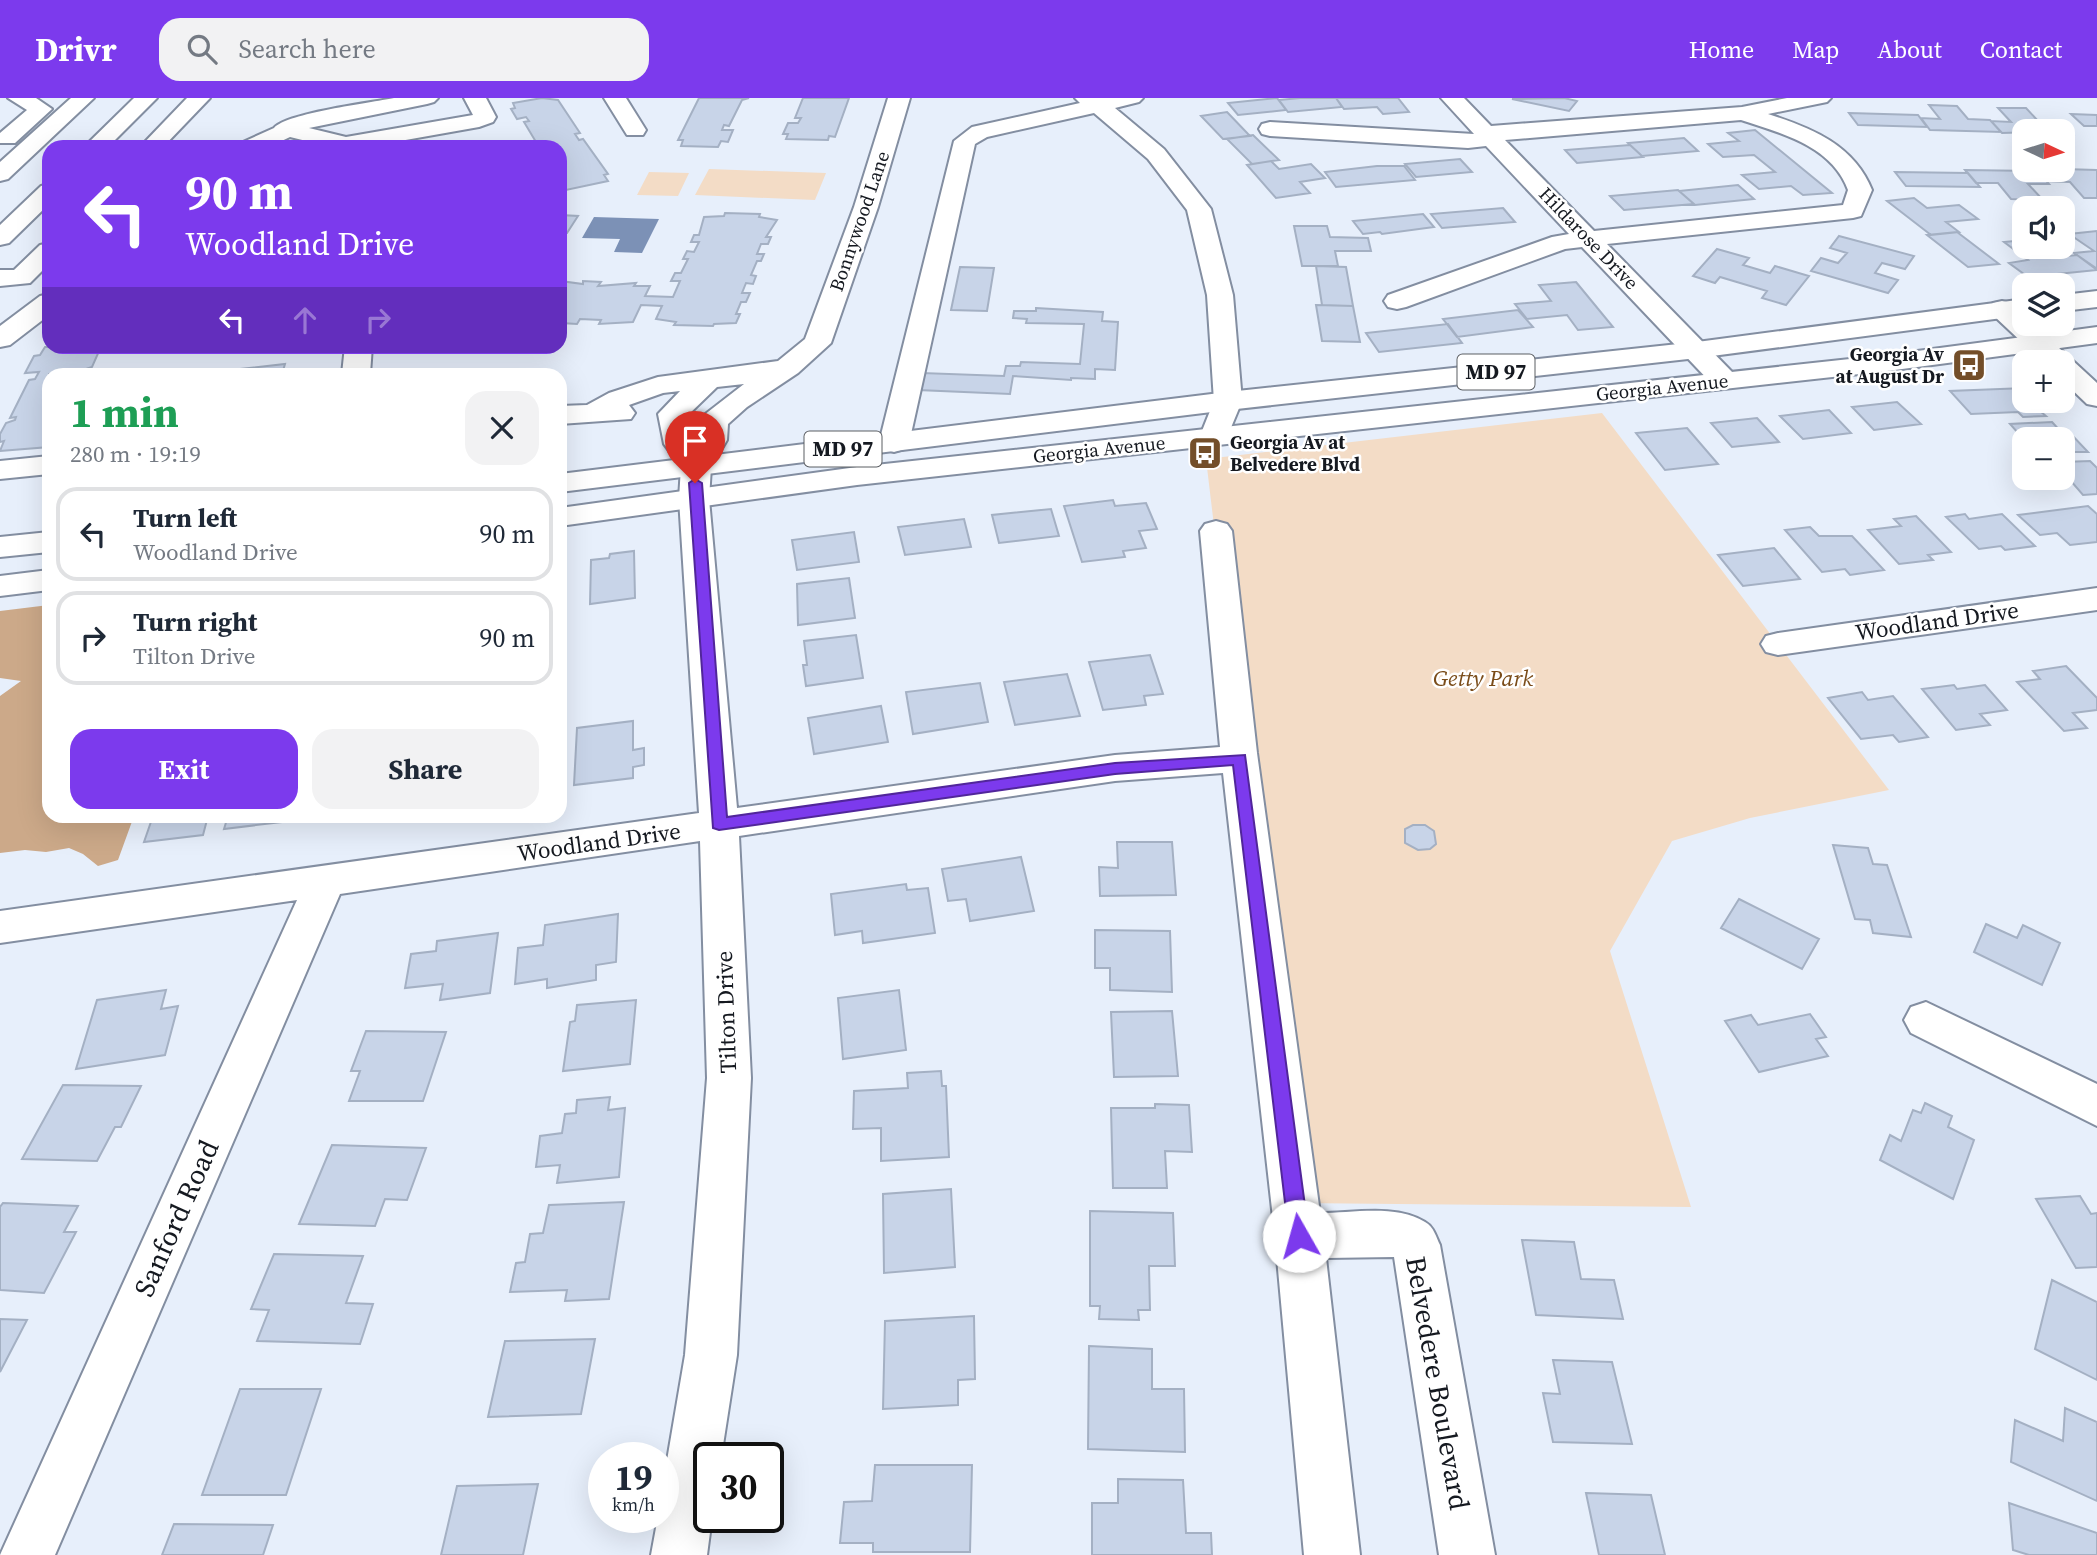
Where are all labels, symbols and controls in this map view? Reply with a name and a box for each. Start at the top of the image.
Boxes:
search box [159,18,649,81]
text: Drivr [35,27,117,72]
icon: search [183,30,221,68]
text: Search here [239,31,376,67]
text: Home [1689,33,1754,66]
text: Map [1792,33,1839,66]
text: About [1877,33,1942,66]
text: Contact [1980,33,2062,66]
north arrow [2012,119,2076,182]
map controls [2012,119,2075,490]
street label: Bonnywood Lane [823,147,895,295]
text: 90 m [185,158,293,225]
icon: left [70,168,161,259]
street label: Hildarose Drive [1533,181,1645,295]
button: sound [2012,196,2075,259]
text: Woodland Drive [185,222,414,266]
button: layers [2012,273,2075,336]
icon: left [213,301,251,339]
icon: ahead [286,301,324,339]
icon: right [359,301,397,339]
place label: Georgia Av at August Dr [1836,341,1944,389]
bus stop icon: Georgia Av at August Dr [1950,346,1988,384]
button: + [2012,350,2075,413]
road number: MD 97 [1458,354,1534,390]
street label: Georgia Avenue [1595,367,1729,407]
text: 1 min [70,383,179,441]
button: close [465,391,539,465]
pin [665,411,725,483]
icon: arrive [676,422,714,460]
button: − [2012,427,2075,490]
street label: Georgia Avenue [1032,429,1166,469]
place label: Georgia Av at Belvedere Blvd [1230,429,1360,477]
road number: MD 97 [804,432,882,466]
bus stop icon: Georgia Av at Belvedere Blvd [1186,434,1224,472]
text: 280 m · 19:19 [70,438,201,470]
text: Turn left [133,500,237,536]
icon: left [74,515,112,553]
text: 90 m [480,516,535,552]
text: Woodland Drive [133,536,298,568]
street label: Woodland Drive [1853,594,2021,648]
text: Turn right [133,604,257,640]
icon: right [74,619,112,657]
text: 90 m [480,620,535,656]
text: Tilton Drive [133,640,255,672]
park label: Getty Park [1433,662,1533,694]
button: Exit [70,729,298,809]
button: Share [312,729,539,809]
street label: Woodland Drive [515,815,683,869]
street label: Tilton Drive [708,950,744,1074]
street label: Sanford Road [125,1134,228,1302]
position arrow [1262,1199,1336,1273]
street label: Belvedere Boulevard [1397,1253,1479,1513]
speed limit sign: 30 [693,1442,784,1533]
text: 19 [615,1454,652,1502]
text: km/h [612,1492,655,1517]

